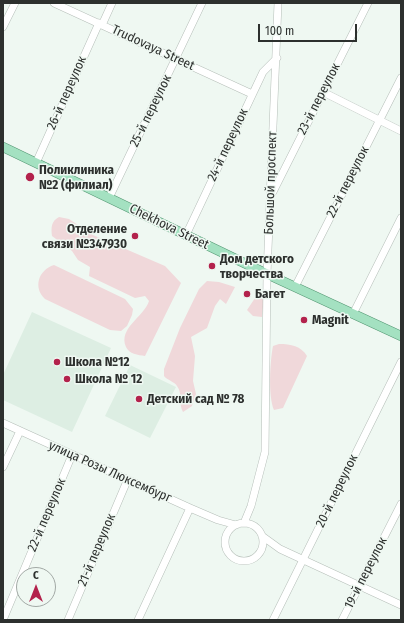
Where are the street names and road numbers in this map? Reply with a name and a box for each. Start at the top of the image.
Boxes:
street label: Trudovaya Street [109,22,197,74]
street label: 26-й переулок [44,54,90,132]
street label: 23-й переулок [294,61,344,137]
street label: 25-й переулок [127,72,175,150]
street label: 24-й переулок [204,106,252,184]
street label: Большой проспект [261,131,281,235]
street label: 22-й переулок [323,144,373,220]
street label: Chekhova Street [127,201,211,253]
street label: улица Розы Люксембург [46,438,174,506]
street label: 20-й переулок [313,452,361,530]
street label: 22-й переулок [25,476,69,554]
street label: 21-й переулок [75,511,119,589]
street label: 19-й переулок [341,535,391,611]

